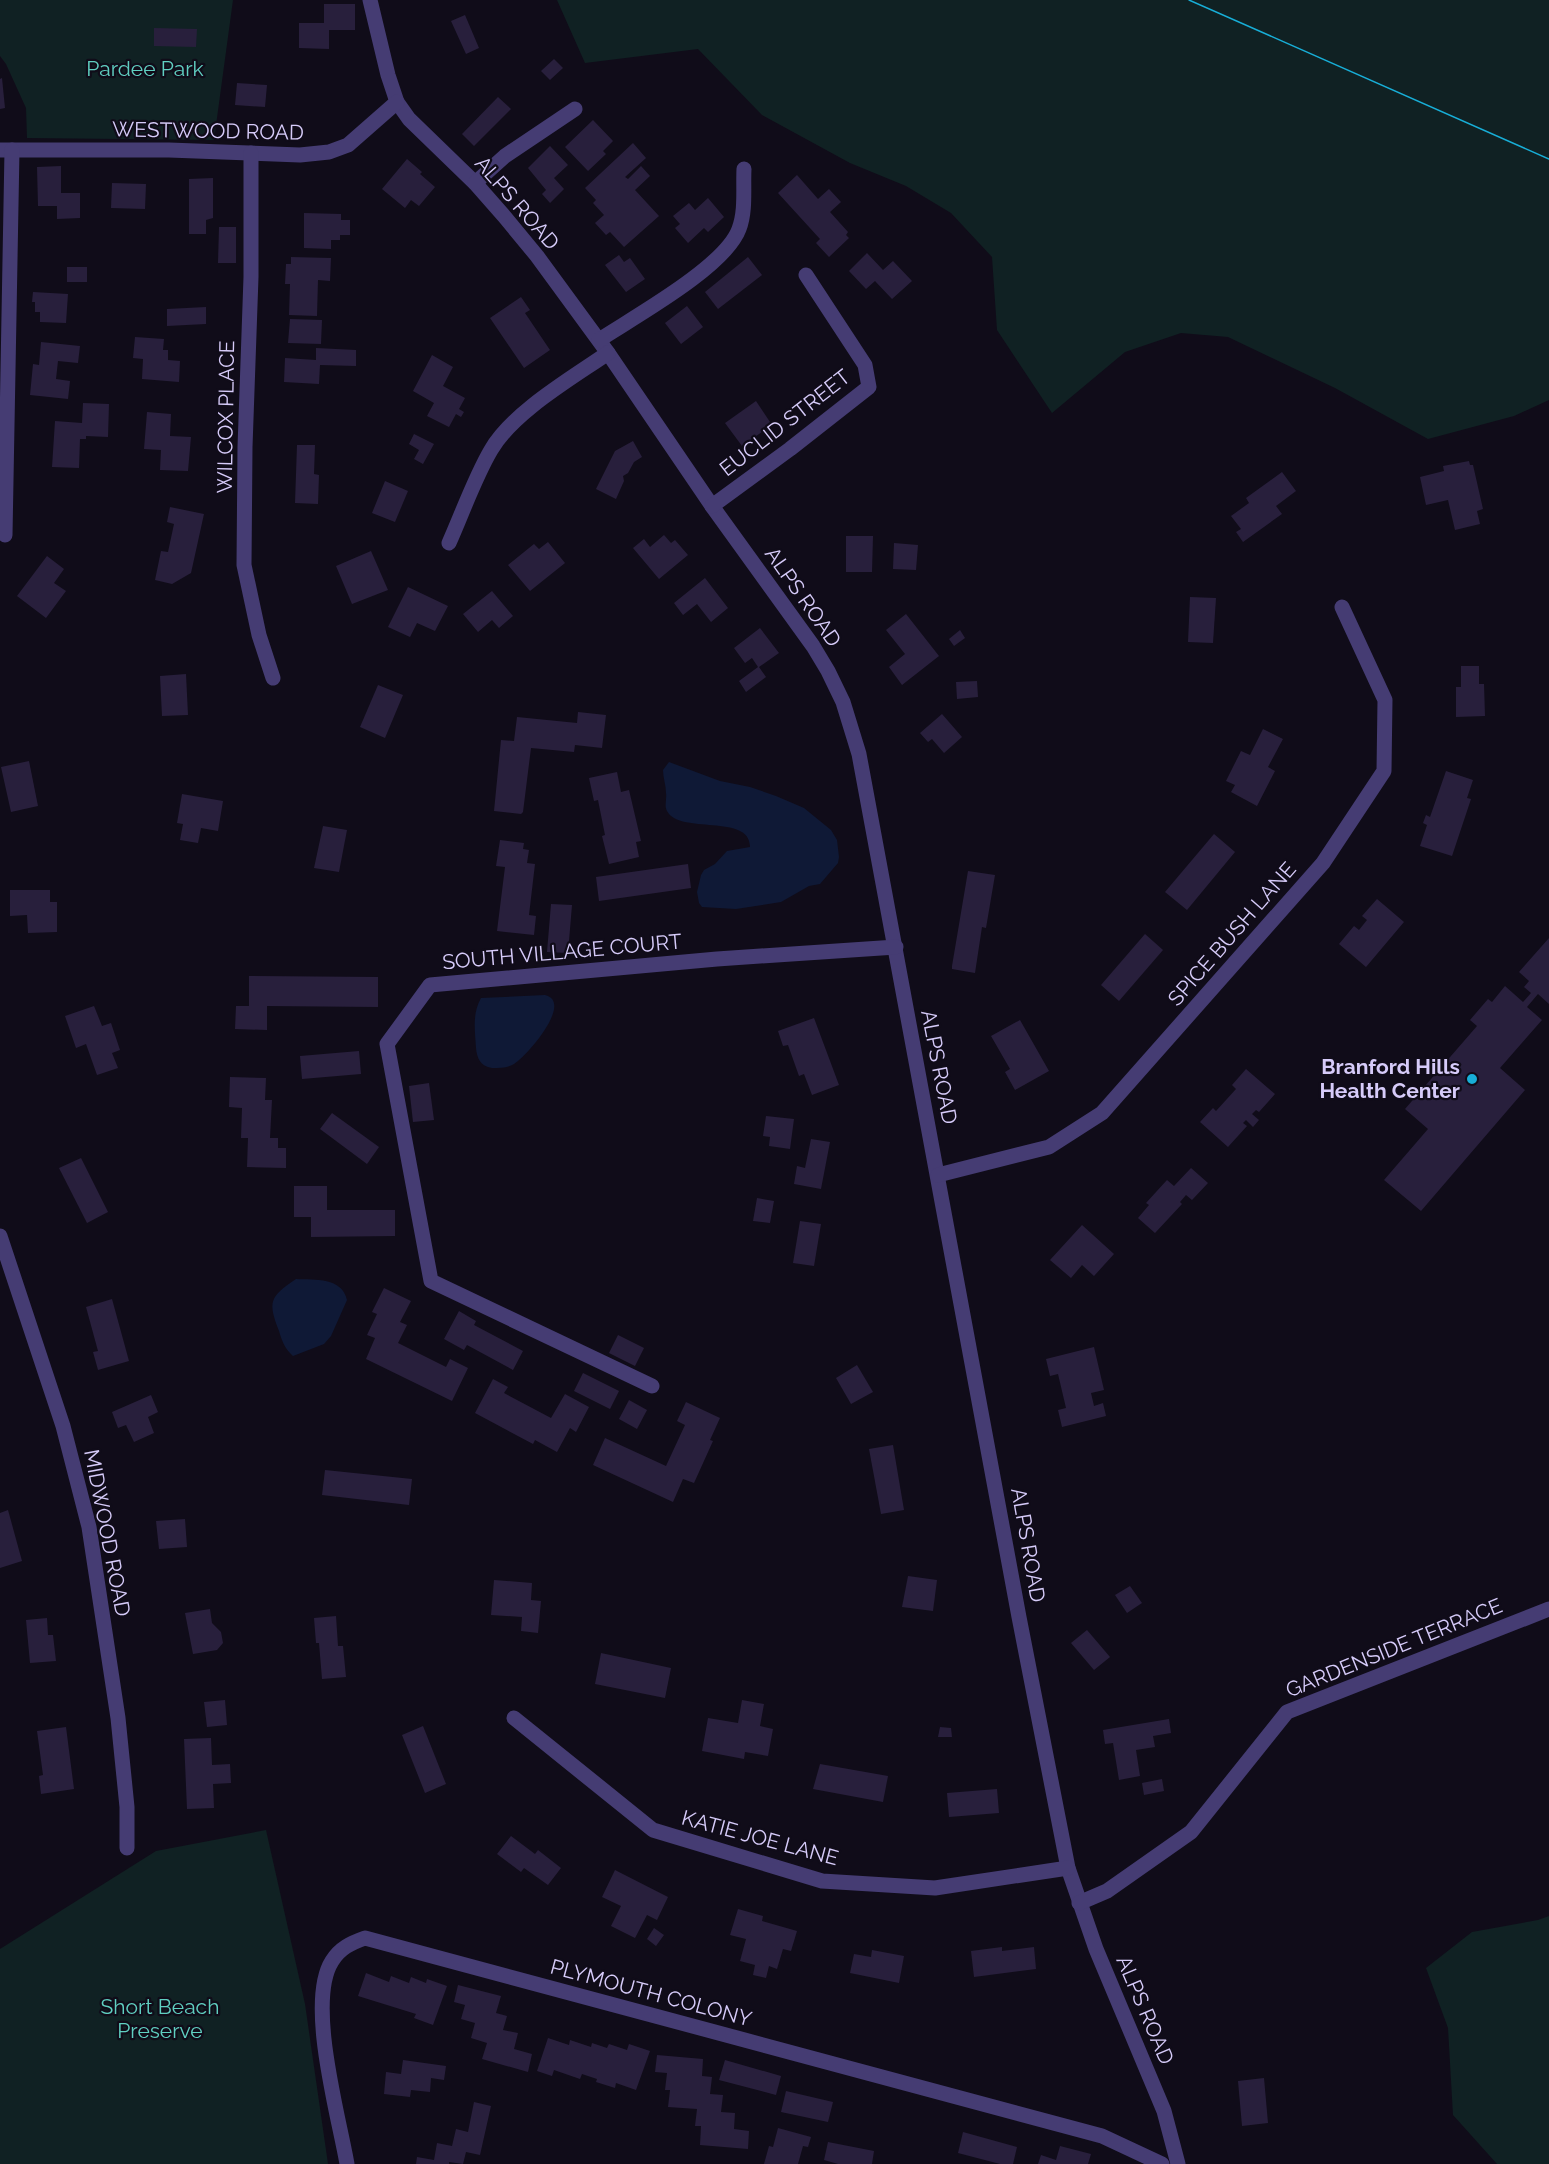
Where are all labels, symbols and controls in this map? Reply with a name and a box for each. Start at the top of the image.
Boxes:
park label: Pardee Park [86,56,204,81]
street label: WESTWOOD ROAD [112,116,304,145]
street label: ALPS ROAD [470,151,565,255]
street label: WILCOX PLACE [212,340,239,494]
street label: EUCLID STREET [715,364,855,481]
street label: ALPS ROAD [760,542,847,651]
street label: SPICE BUSH LANE [1162,857,1301,1011]
street label: SOUTH VILLAGE COURT [441,929,683,974]
street label: ALPS ROAD [916,1008,963,1126]
place label: Branford Hills Health Center [1319,1054,1460,1103]
marker: Branford Hills Health Center [1465,1072,1479,1086]
street label: MIDWOOD ROAD [79,1447,136,1619]
street label: ALPS ROAD [1006,1486,1051,1604]
street label: GARDENSIDE TERRACE [1282,1593,1506,1702]
street label: KATIE JOE LANE [679,1805,841,1870]
street label: ALPS ROAD [1111,1952,1180,2068]
street label: PLYMOUTH COLONY [548,1954,755,2032]
park label: Short Beach Preserve [101,1994,219,2043]

